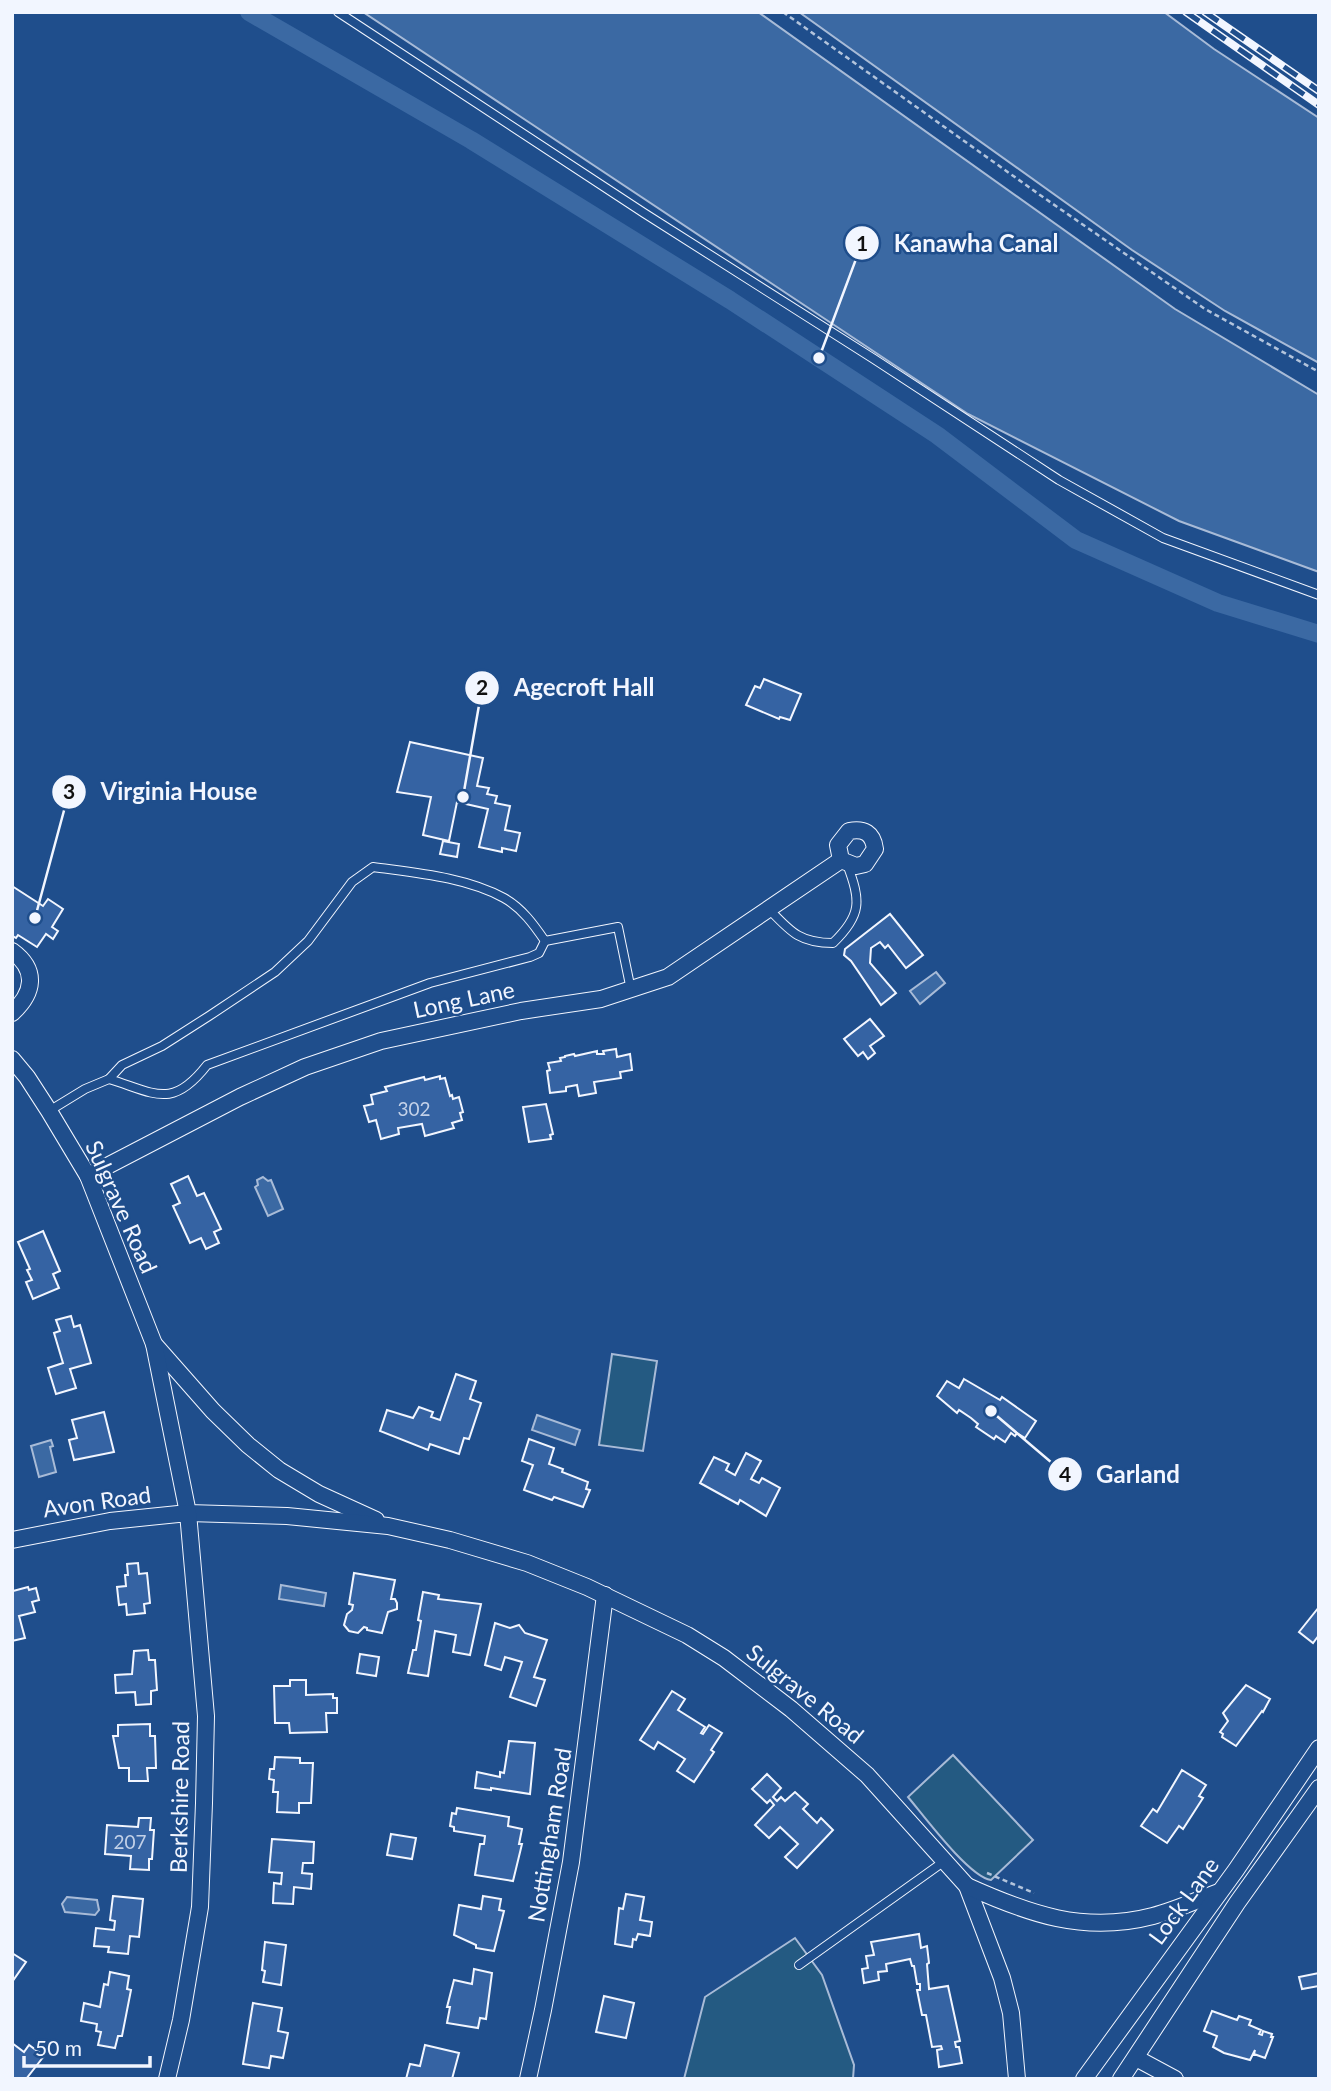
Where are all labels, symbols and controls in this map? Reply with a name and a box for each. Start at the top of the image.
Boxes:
callout: Kanawha Canal [845,221,1072,266]
text: Kanawha Canal [894,228,1058,257]
text: 1 [856,230,868,255]
callout: Agecroft Hall [465,665,668,710]
text: Agecroft Hall [513,672,654,701]
text: 2 [476,674,488,699]
callout: Virginia House [51,769,271,814]
text: Virginia House [100,776,258,805]
text: 3 [63,778,75,803]
street label: Long Lane [411,975,517,1023]
house number: 302 [397,1097,431,1120]
street label: Sulgrave Road [80,1136,164,1277]
callout: Garland [1047,1452,1194,1497]
text: Garland [1096,1459,1180,1488]
text: 4 [1059,1461,1071,1486]
street label: Avon Road [41,1480,153,1522]
street label: Sulgrave Road [741,1638,870,1749]
street label: Berkshire Road [164,1721,194,1873]
street label: Nottingham Road [521,1746,577,1924]
house number: 207 [113,1830,147,1853]
street label: Lock Lane [1142,1851,1224,1949]
scale bar [24,2024,150,2068]
text: 50 m [35,2035,82,2060]

